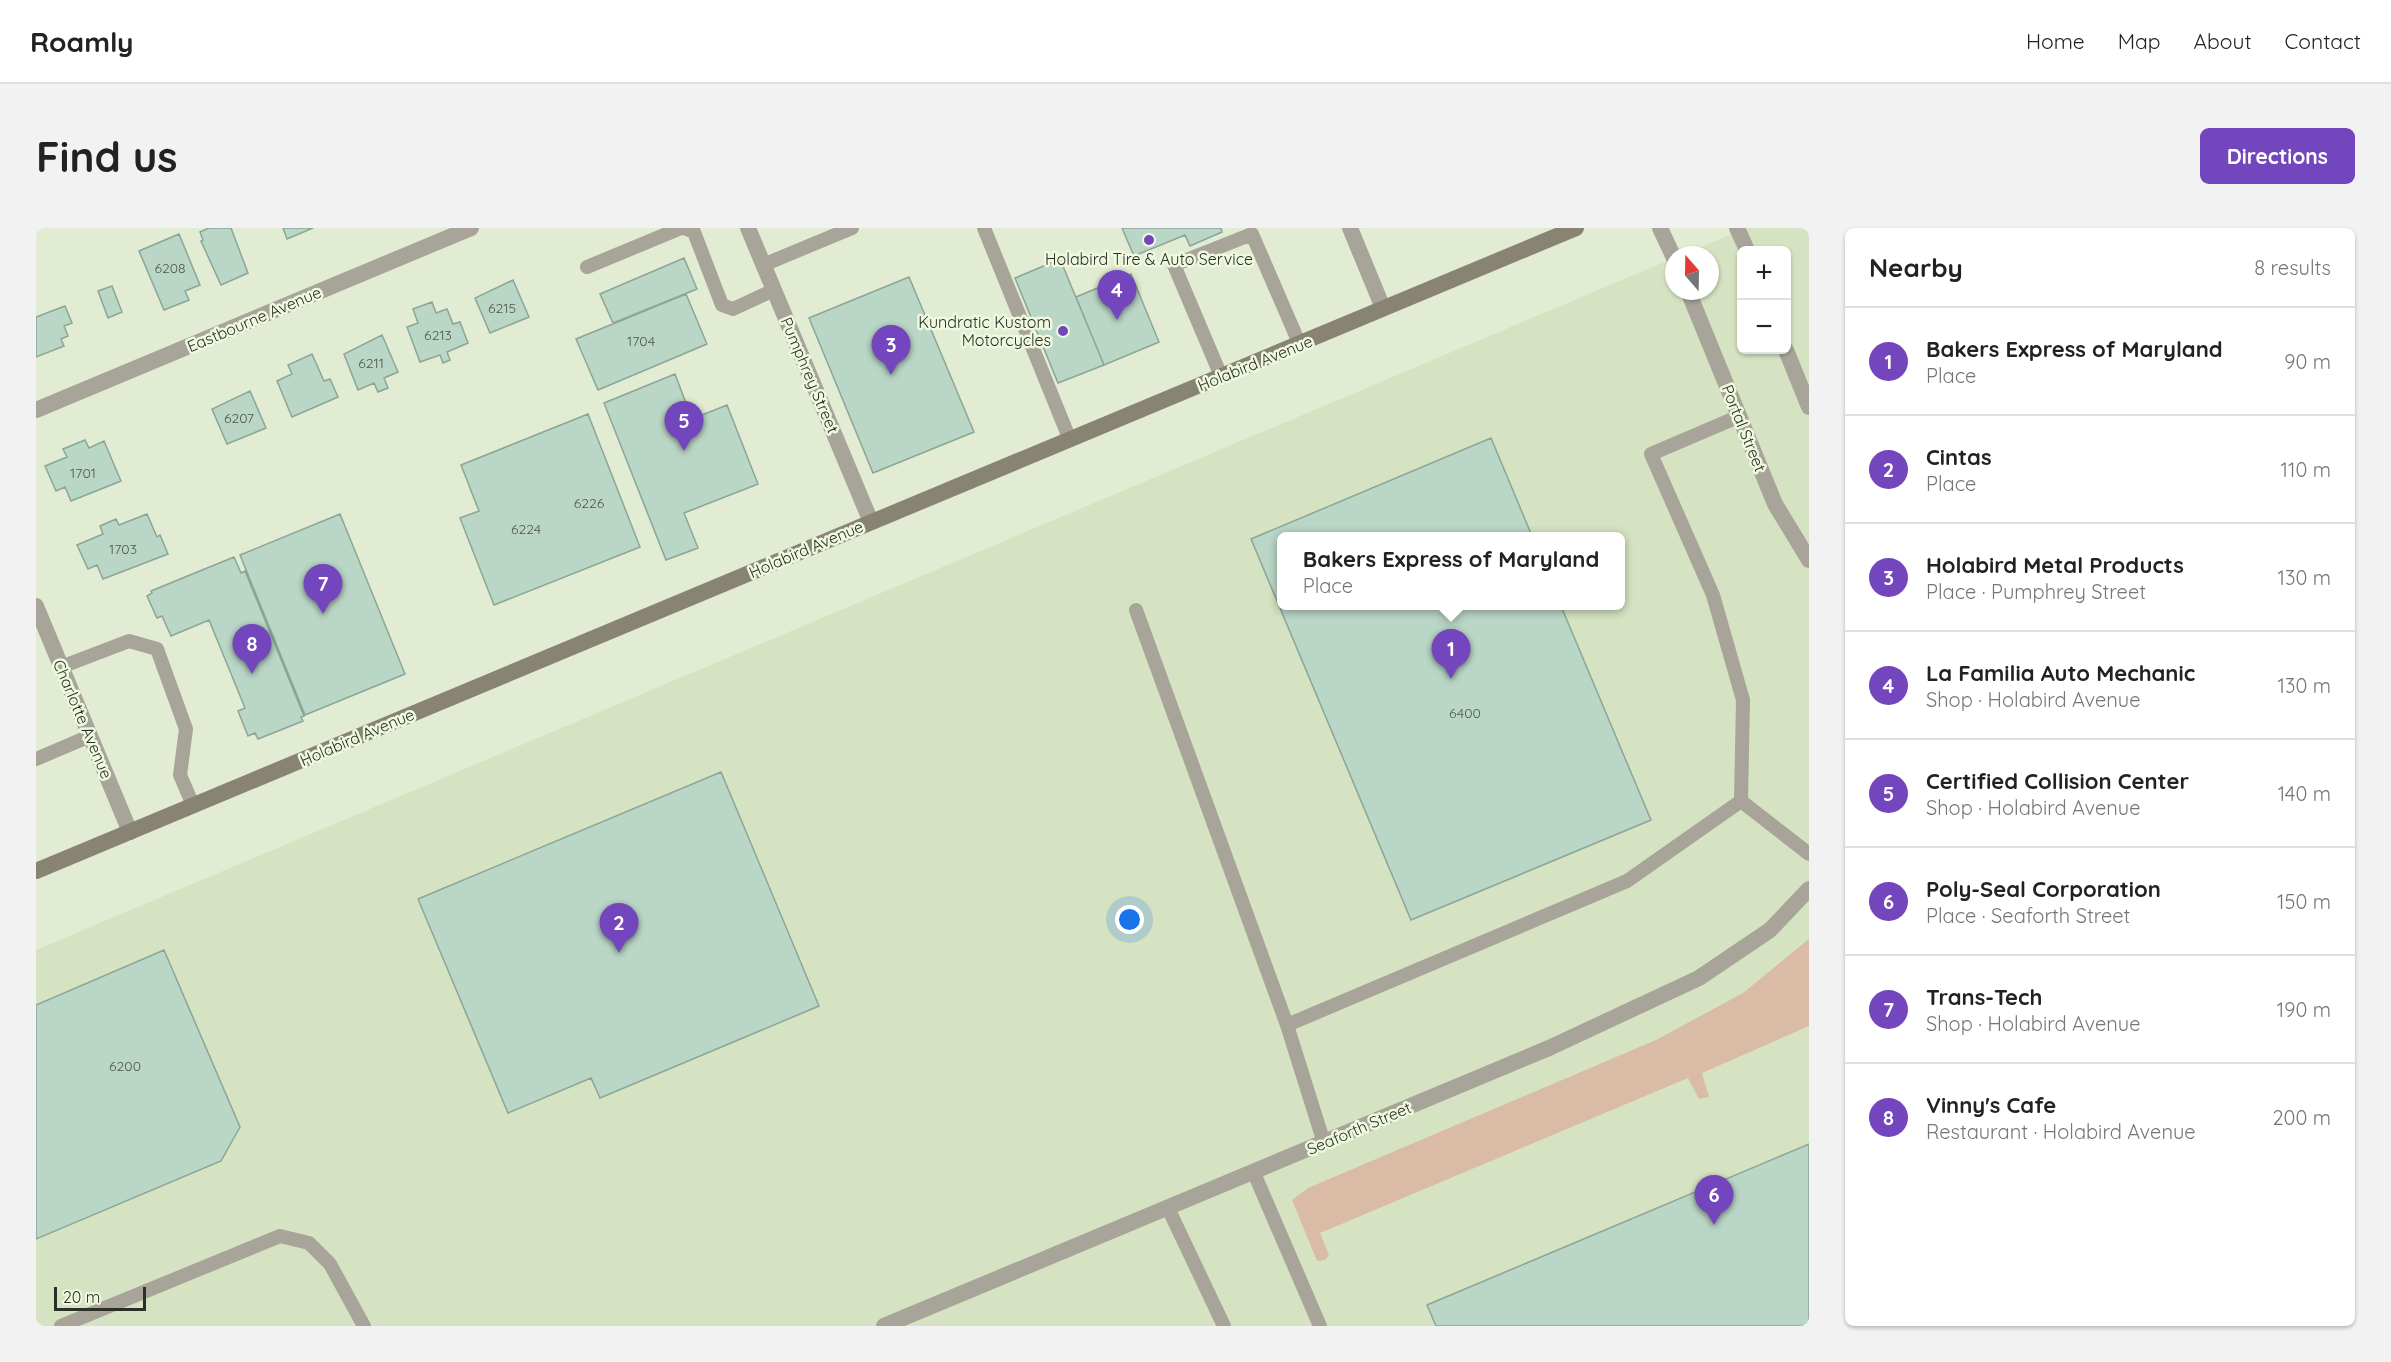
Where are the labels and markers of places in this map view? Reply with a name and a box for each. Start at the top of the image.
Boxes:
marker: Holabird Tire & Auto Service [1142,233,1156,247]
place label: Holabird Tire & Auto Service [1045,249,1253,269]
pin: 4 [1098,270,1136,320]
place label: Kundratic Kustom Motorcycles [918,312,1051,350]
marker: Kundratic Kustom Motorcycles [1056,324,1070,338]
pin: 3 [872,326,910,375]
pin: 5 [664,402,704,451]
pin: 7 [304,564,342,614]
pin: 8 [232,624,272,674]
pin: 1 [1432,630,1470,679]
pin: 2 [600,904,638,953]
pin: 6 [1694,1176,1734,1225]

